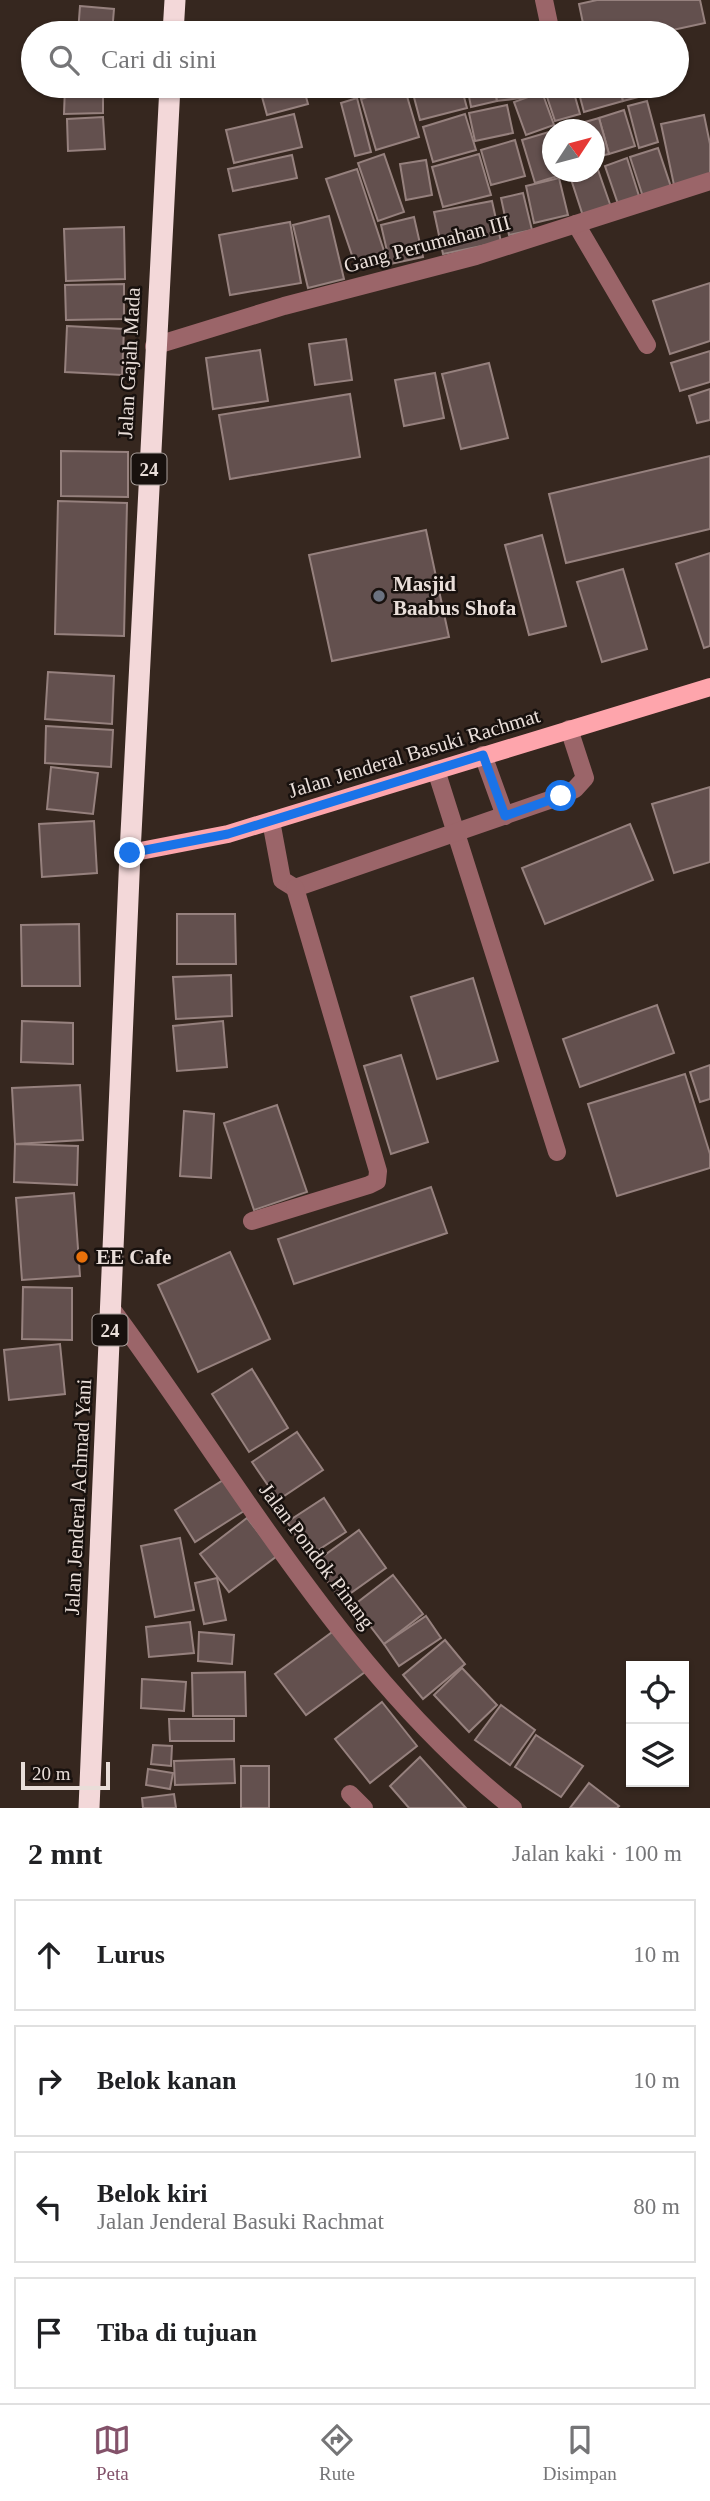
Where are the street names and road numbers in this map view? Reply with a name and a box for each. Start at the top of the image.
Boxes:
street label: Gang Perumahan III [341,210,513,278]
street label: Jalan Gajah Mada [113,286,145,439]
road number: 24 [132,454,166,484]
street label: Jalan Jenderal Basuki Rachmat [285,703,543,803]
road number: 24 [92,1314,128,1346]
street label: Jalan Jenderal Achmad Yani [60,1378,96,1616]
street label: Jalan Pondok Pinang [254,1478,380,1634]

